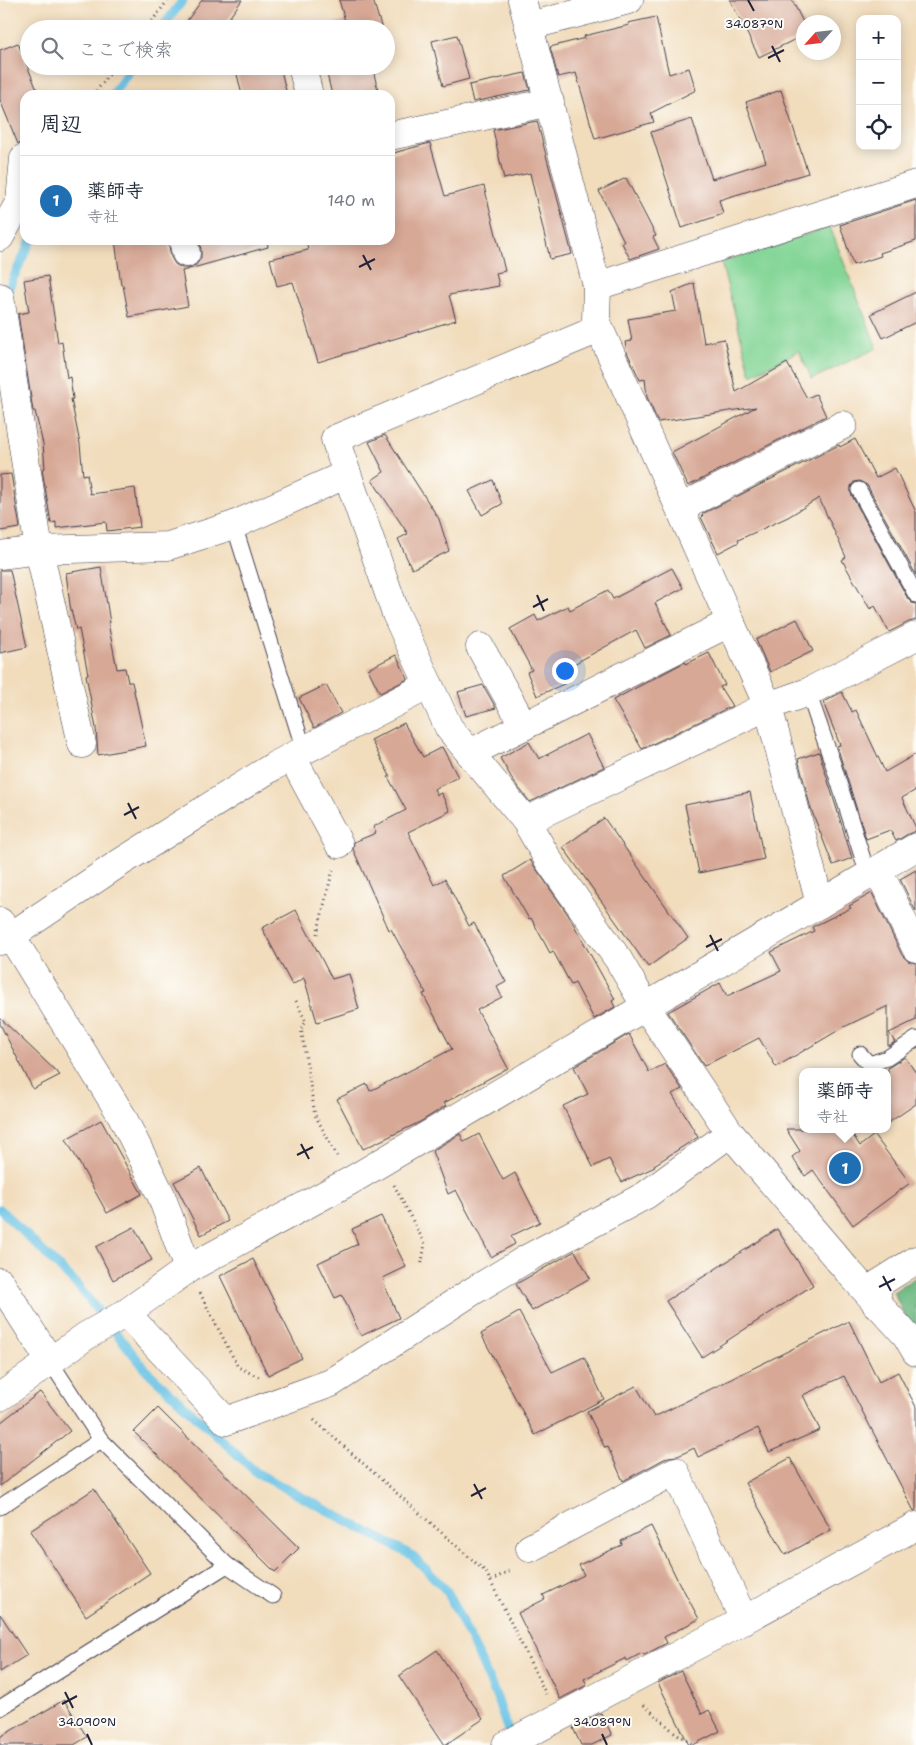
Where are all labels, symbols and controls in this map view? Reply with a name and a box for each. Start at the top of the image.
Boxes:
north arrow [796,15,841,60]
map controls [856,15,901,150]
button: + [856,15,901,60]
text: 34.087°N [725,16,783,32]
search box [20,20,395,75]
icon: search [38,34,66,62]
text: ここで検索 [78,37,173,62]
button: − [856,60,901,105]
button: locate [856,105,901,150]
text: 周辺 [40,110,82,138]
text: 薬師寺 [87,178,144,203]
text: 1 [52,190,60,211]
text: 140 m [328,190,375,211]
text: 寺社 [87,206,119,227]
your location [552,658,578,684]
popup [799,1068,891,1133]
text: 薬師寺 [816,1078,874,1103]
text: 寺社 [816,1106,849,1127]
pin: 1 [829,1149,861,1187]
text: 34.090°N [58,1714,116,1730]
text: 34.089°N [573,1714,631,1730]

